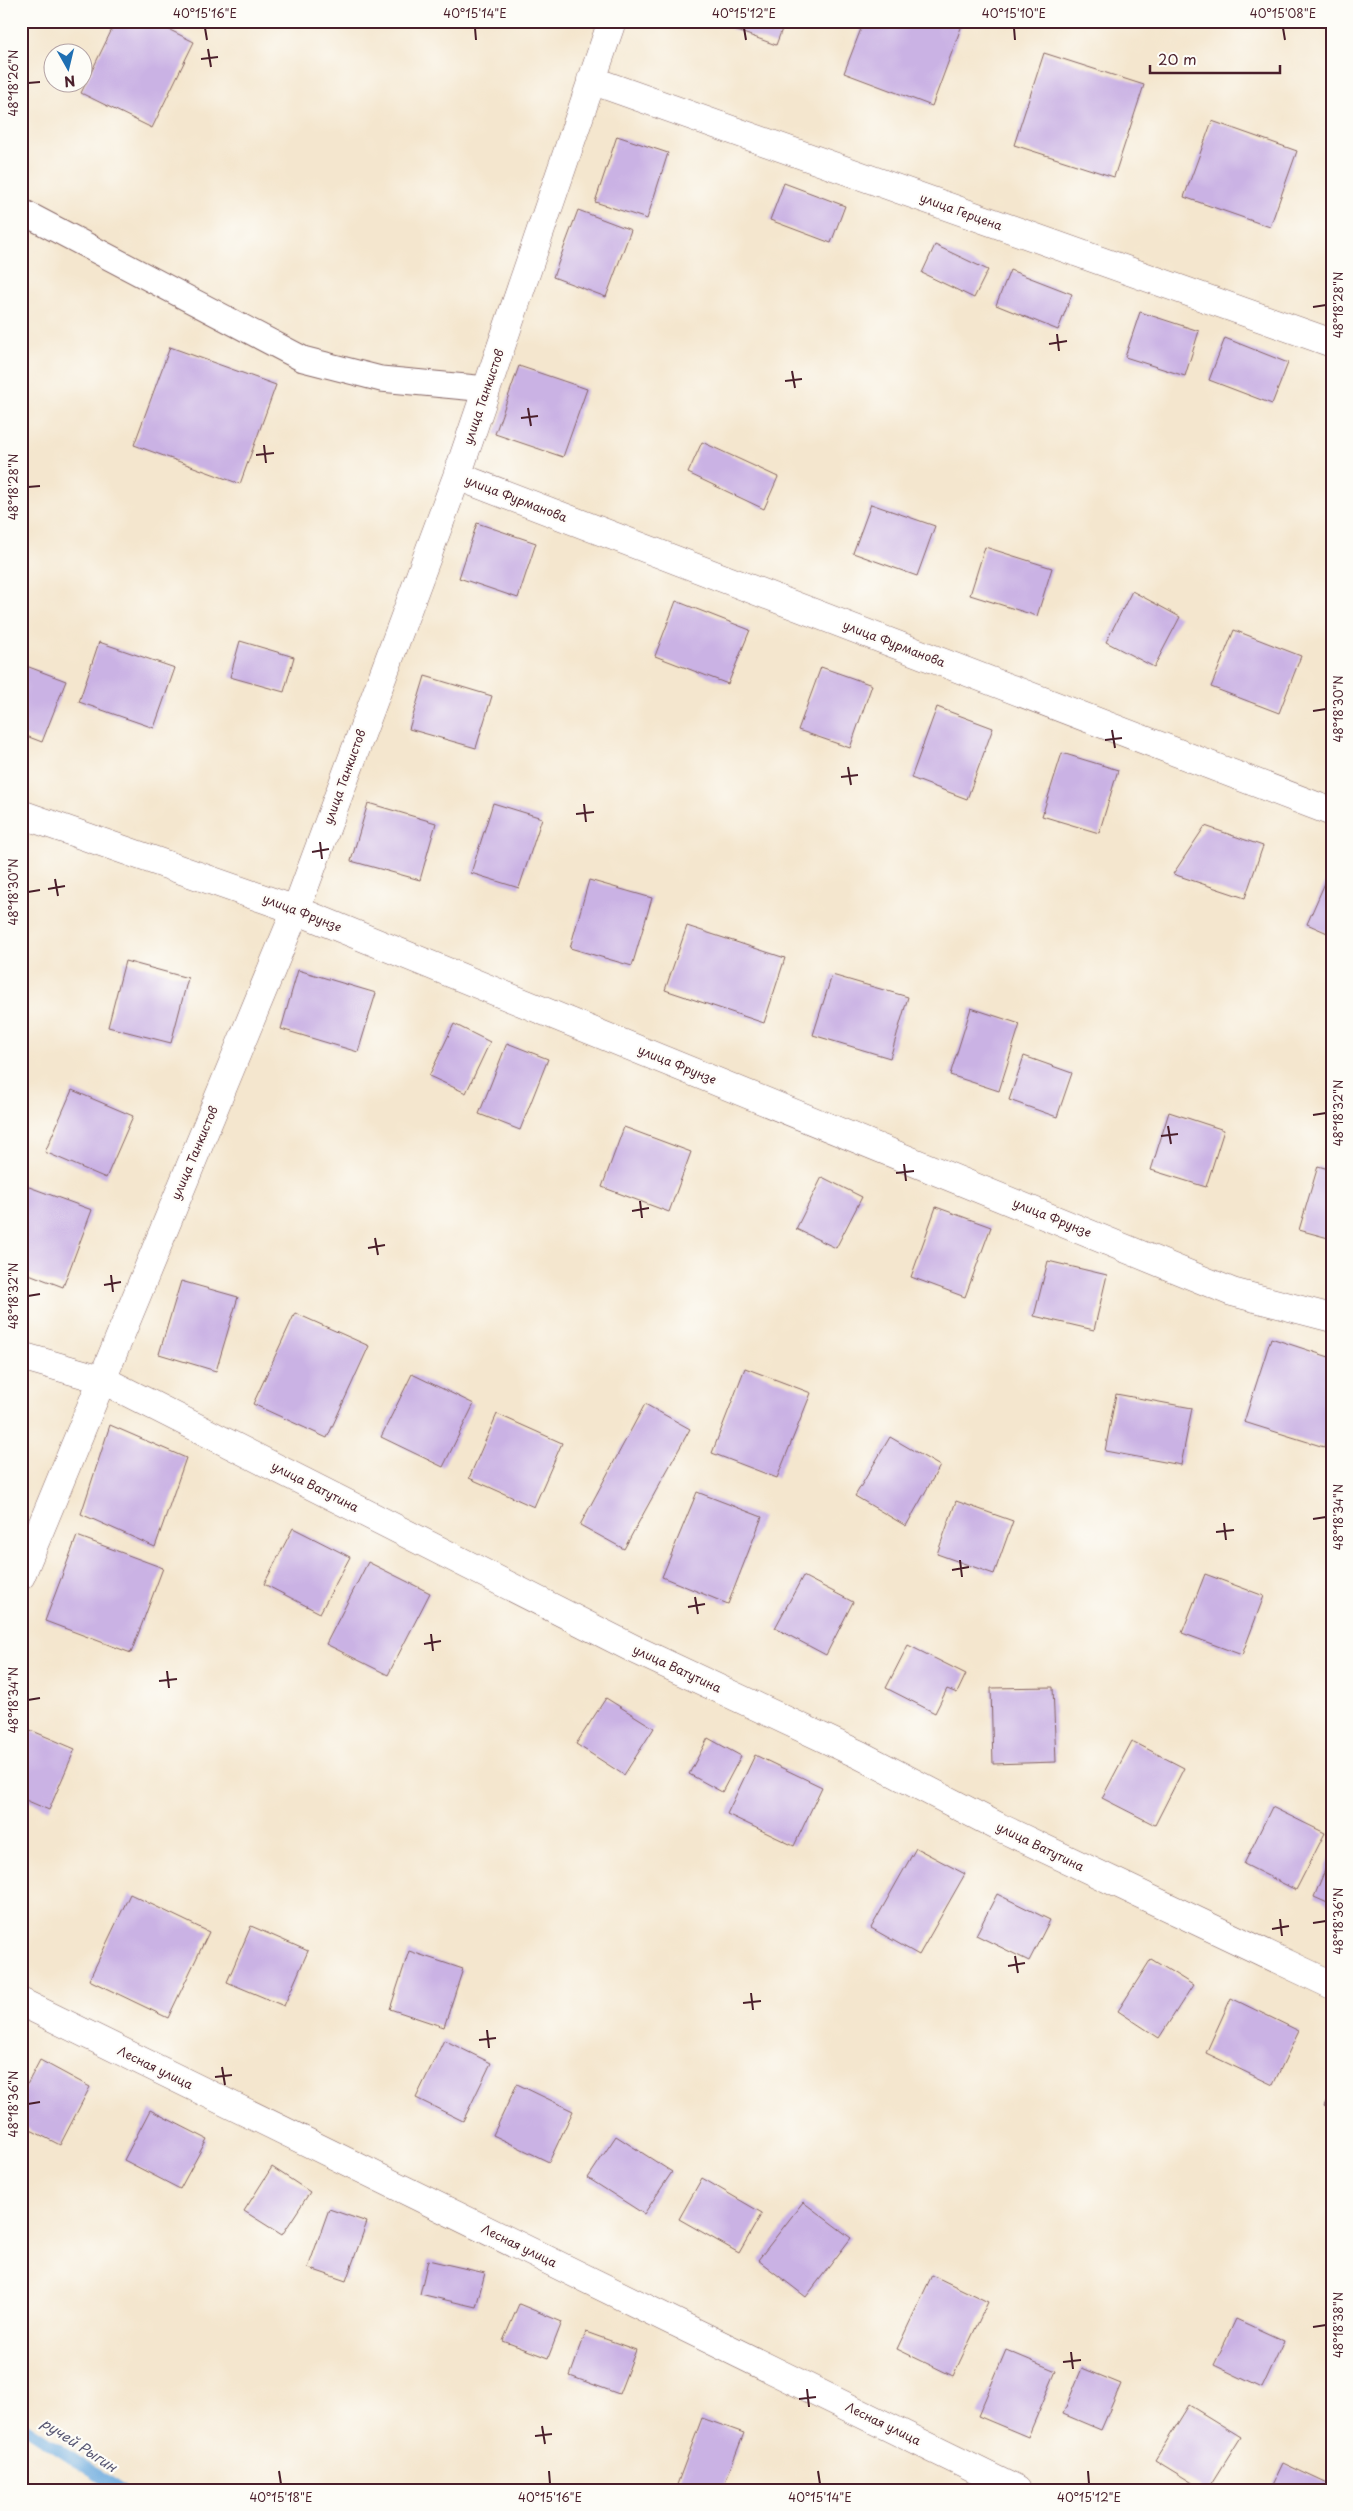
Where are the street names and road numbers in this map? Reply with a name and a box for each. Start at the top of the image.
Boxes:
street label: улица Герцена [918,188,1006,235]
street label: улица Танкистов [458,346,508,447]
street label: улица Фурманова [463,470,571,526]
street label: улица Фурманова [841,615,949,671]
street label: улица Танкистов [318,726,370,827]
street label: улица Фрунзе [260,889,344,935]
street label: улица Фрунзе [635,1040,719,1088]
street label: улица Танкистов [166,1103,222,1202]
street label: улица Фрунзе [1010,1193,1094,1241]
street label: улица Ватутина [269,1456,363,1516]
street label: улица Ватутина [630,1640,725,1697]
street label: улица Ватутина [994,1817,1088,1875]
street label: Лесная улица [115,2041,196,2093]
street label: Лесная улица [479,2219,560,2271]
street label: Лесная улица [843,2397,924,2449]

